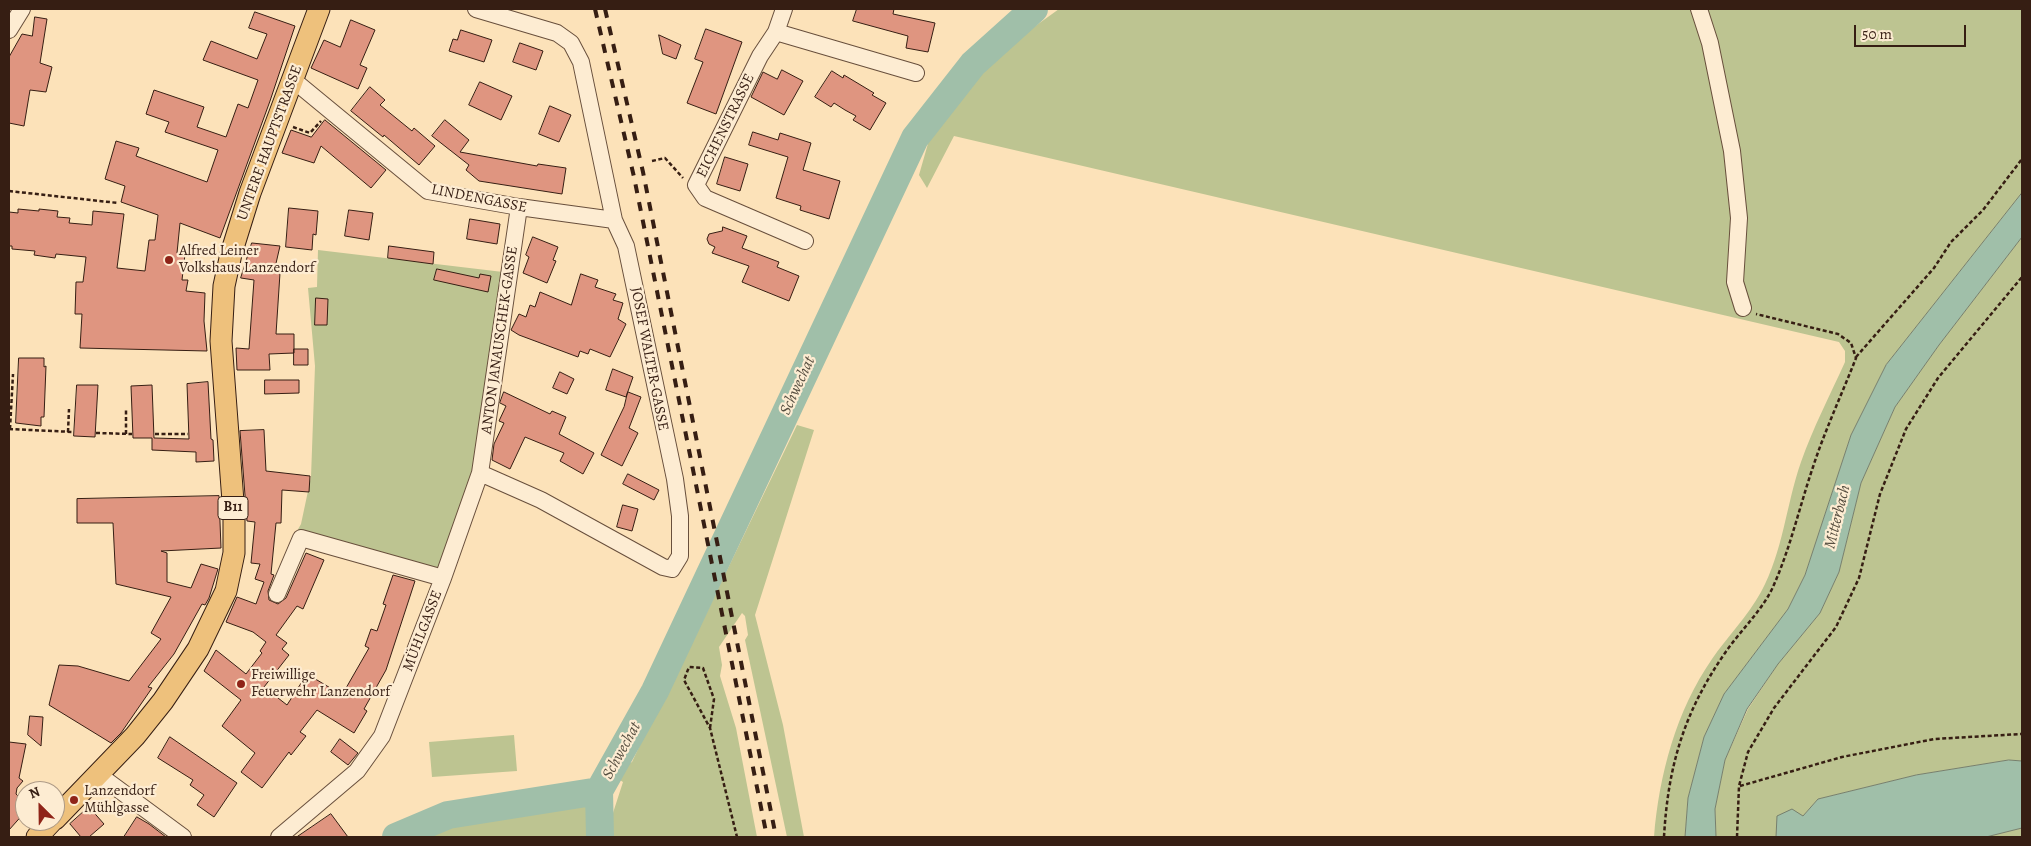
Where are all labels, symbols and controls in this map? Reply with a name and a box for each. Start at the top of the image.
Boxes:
scale bar [1856,15,1968,47]
text: 50 m [1862,24,1892,44]
street label: UNTERE HAUPTSTRASSE [233,63,307,223]
street label: EICHENSTRASSE [693,71,759,181]
street label: LINDENGASSE [430,181,528,217]
place label: Alfred Leiner Volkshaus Lanzendorf [179,242,315,277]
street label: ANTON JANAUSCHEK-GASSE [478,245,522,435]
marker: Alfred Leiner Volkshaus Lanzendorf [163,254,175,266]
street label: JOSEF WALTER-GASSE [626,285,672,433]
water label: Schwechat [776,354,820,418]
water label: Mitterbach [1821,483,1855,551]
road number: B11 [218,496,248,520]
street label: MÜHLGASSE [399,588,447,674]
place label: Freiwillige Feuerwehr Lanzendorf [251,666,390,701]
marker: Freiwillige Feuerwehr Lanzendorf [235,678,247,690]
water label: Schwechat [599,719,645,783]
north arrow [15,781,65,831]
text: N [26,782,43,803]
place label: Lanzendorf Mühlgasse [84,782,155,817]
marker: Lanzendorf Mühlgasse [68,794,80,806]

